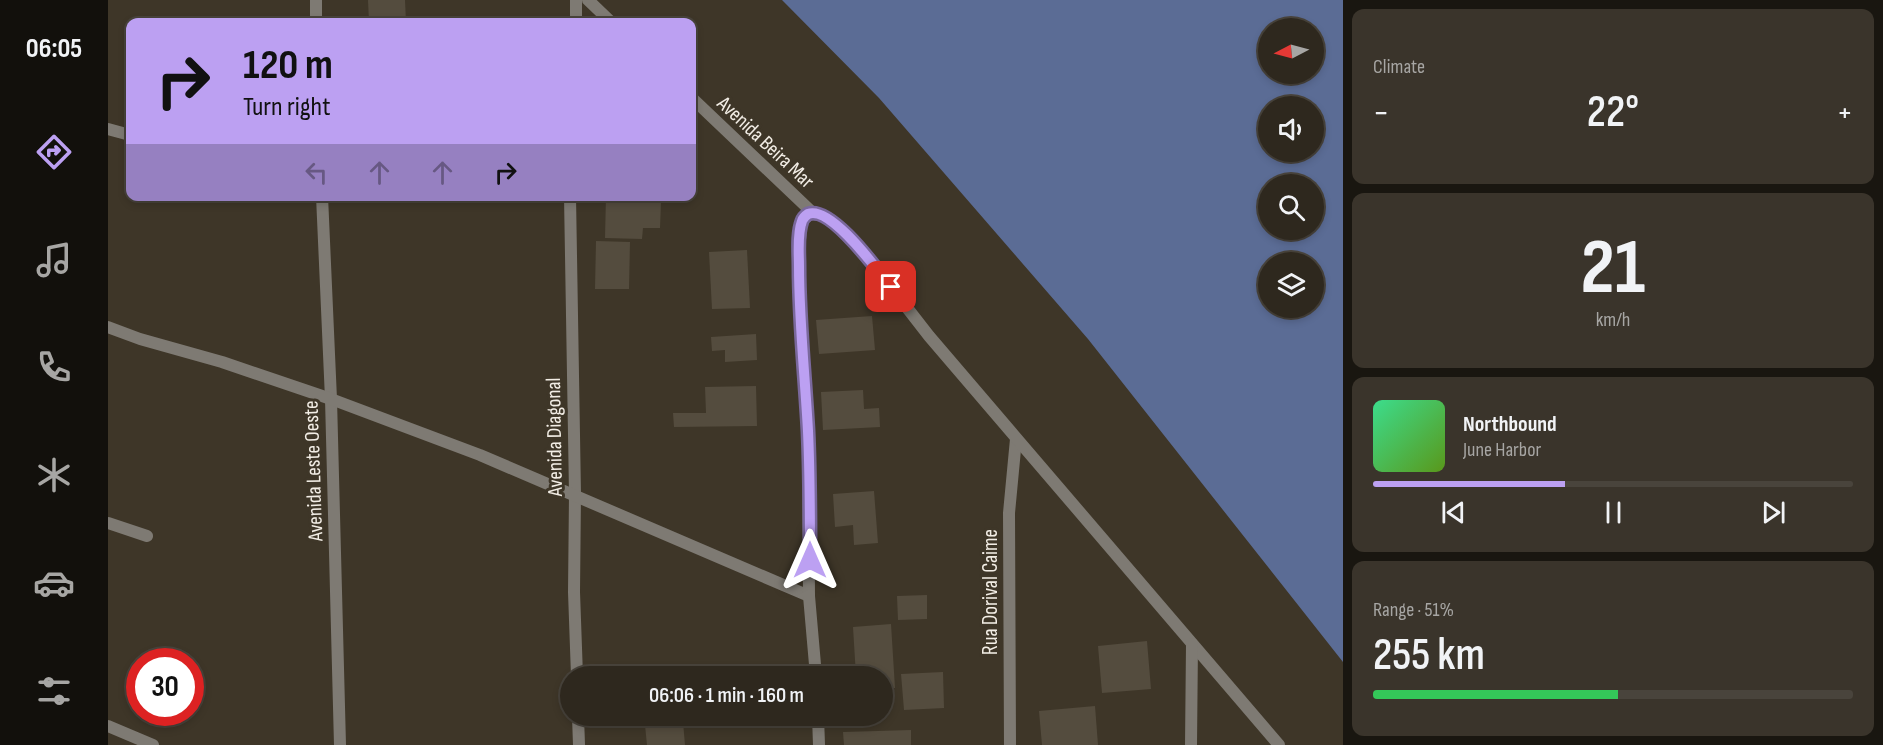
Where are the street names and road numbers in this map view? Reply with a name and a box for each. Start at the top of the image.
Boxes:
street label: Avenida Beira Mar [711,90,819,194]
street label: Avenida Diagonal [541,378,568,497]
street label: Avenida Leste Oeste [299,400,328,543]
street label: Rua Dorival Caime [978,529,1003,655]

